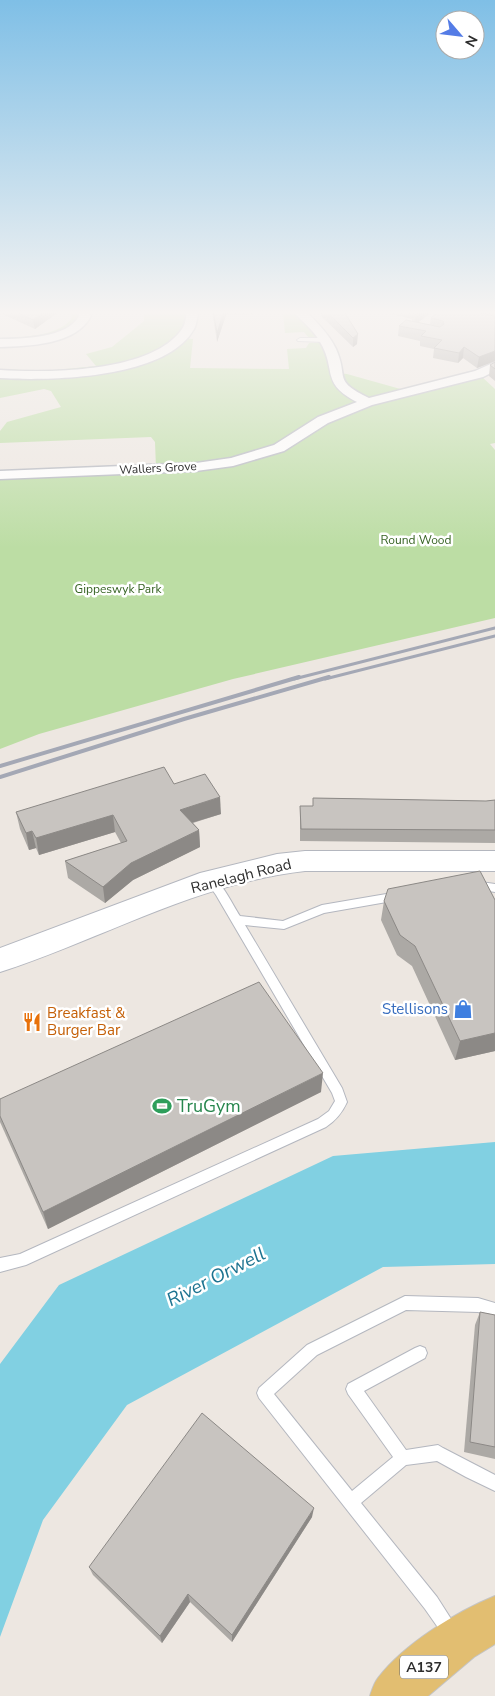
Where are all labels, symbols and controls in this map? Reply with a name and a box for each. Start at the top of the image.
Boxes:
north arrow [435,10,485,60]
text: N [460,32,482,50]
street label: Wallers Grove [119,458,197,478]
park label: Round Wood [380,532,452,548]
park label: Gippeswyk Park [74,581,163,597]
street label: Ranelagh Road [189,854,293,898]
shop icon: Stellisons [452,998,474,1020]
place label: Stellisons [382,999,448,1019]
place label: Breakfast & Burger Bar [47,1003,126,1040]
restaurant icon: Breakfast & Burger Bar [21,1011,43,1033]
place label: TruGym [177,1094,241,1118]
sports icon: TruGym [151,1095,173,1117]
water label: River Orwell [162,1241,270,1313]
road number: A137 [400,1655,448,1678]

